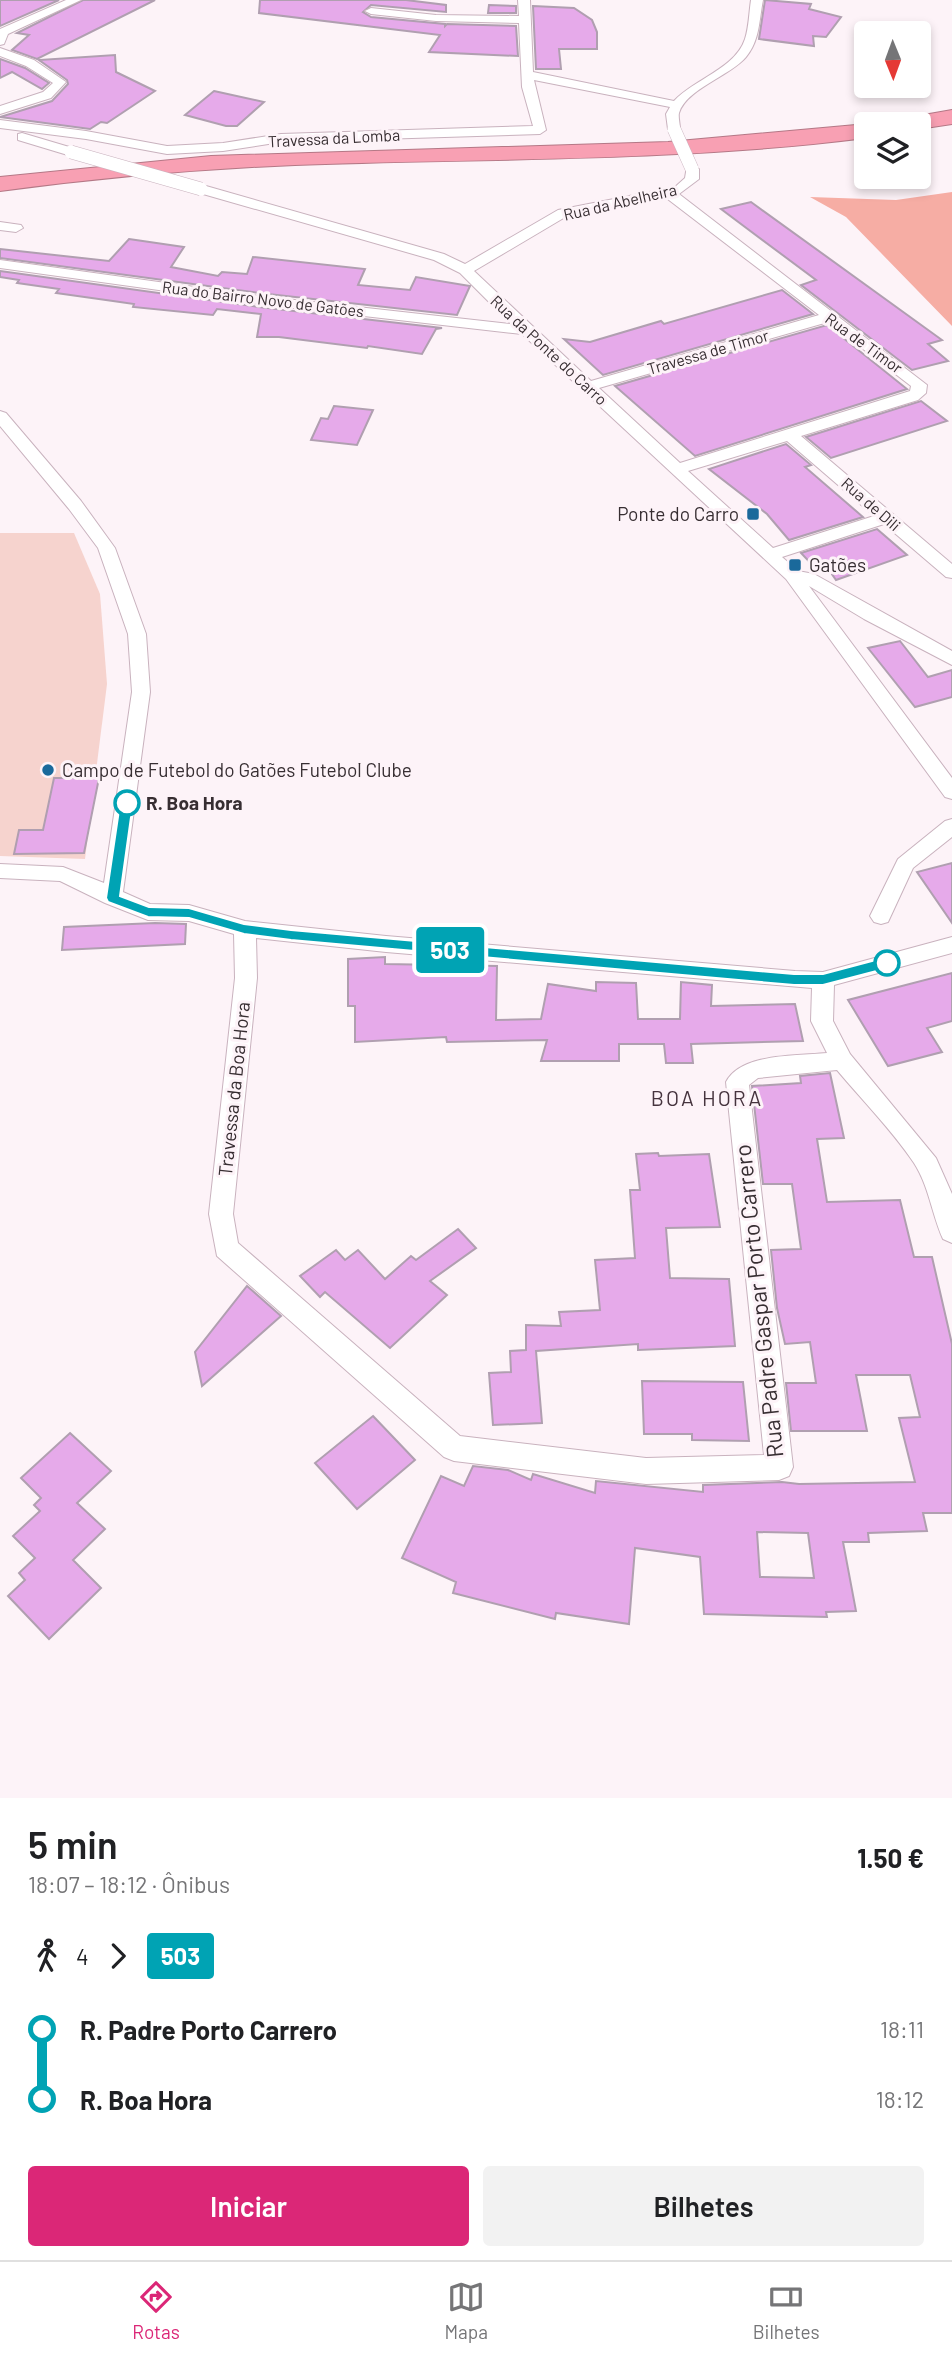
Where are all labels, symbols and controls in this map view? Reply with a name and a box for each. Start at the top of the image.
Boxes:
north arrow [854,21,931,98]
map controls [854,21,931,189]
button: layers [854,112,931,189]
street label: Travessa da Lomba [267,125,401,150]
street label: Rua da Abelheira [561,179,678,224]
street label: Rua do Bairro Novo de Gatões [161,277,365,320]
street label: Rua da Ponte do Carro [487,291,612,409]
street label: Rua de Timor [822,308,907,377]
street label: Travessa de Timor [645,325,771,378]
street label: Rua de Dili [838,473,905,534]
place label: Ponte do Carro [617,502,739,525]
marker: Ponte do Carro [745,506,761,522]
place label: Gatões [809,553,866,576]
marker: Gatões [787,557,803,573]
place label: Campo de Futebol do Gatões Futebol Clube [62,758,412,781]
marker: Campo de Futebol do Gatões Futebol Clube [40,762,56,778]
marker: R. Boa Hora [114,790,140,816]
place label: R. Boa Hora [146,791,243,814]
line badge: 503 [410,927,490,973]
text: 503 [430,935,470,964]
unlabelled marker [874,950,900,976]
street label: Travessa da Boa Hora [213,1000,254,1177]
district label: BOA HORA [651,1085,763,1110]
street label: Rua Padre Gaspar Porto Carrero [728,1143,788,1459]
text: 5 min [28,1821,118,1867]
text: 1.50 € [857,1842,924,1873]
text: 18:07 – 18:12 · Ônibus [28,1870,230,1898]
icon: walk [28,1937,66,1975]
icon: forward [99,1937,137,1975]
text: 503 [161,1941,200,1970]
text: 4 [76,1942,89,1970]
text: R. Padre Porto Carrero [80,2014,337,2045]
text: 18:11 [880,2015,924,2043]
text: R. Boa Hora [80,2084,212,2115]
text: 18:12 [876,2085,924,2113]
button: Iniciar [28,2166,469,2246]
button: Bilhetes [483,2166,924,2246]
tab: Rotas [132,2278,180,2343]
tab: Mapa [445,2278,488,2343]
tab: Bilhetes [753,2278,820,2343]

